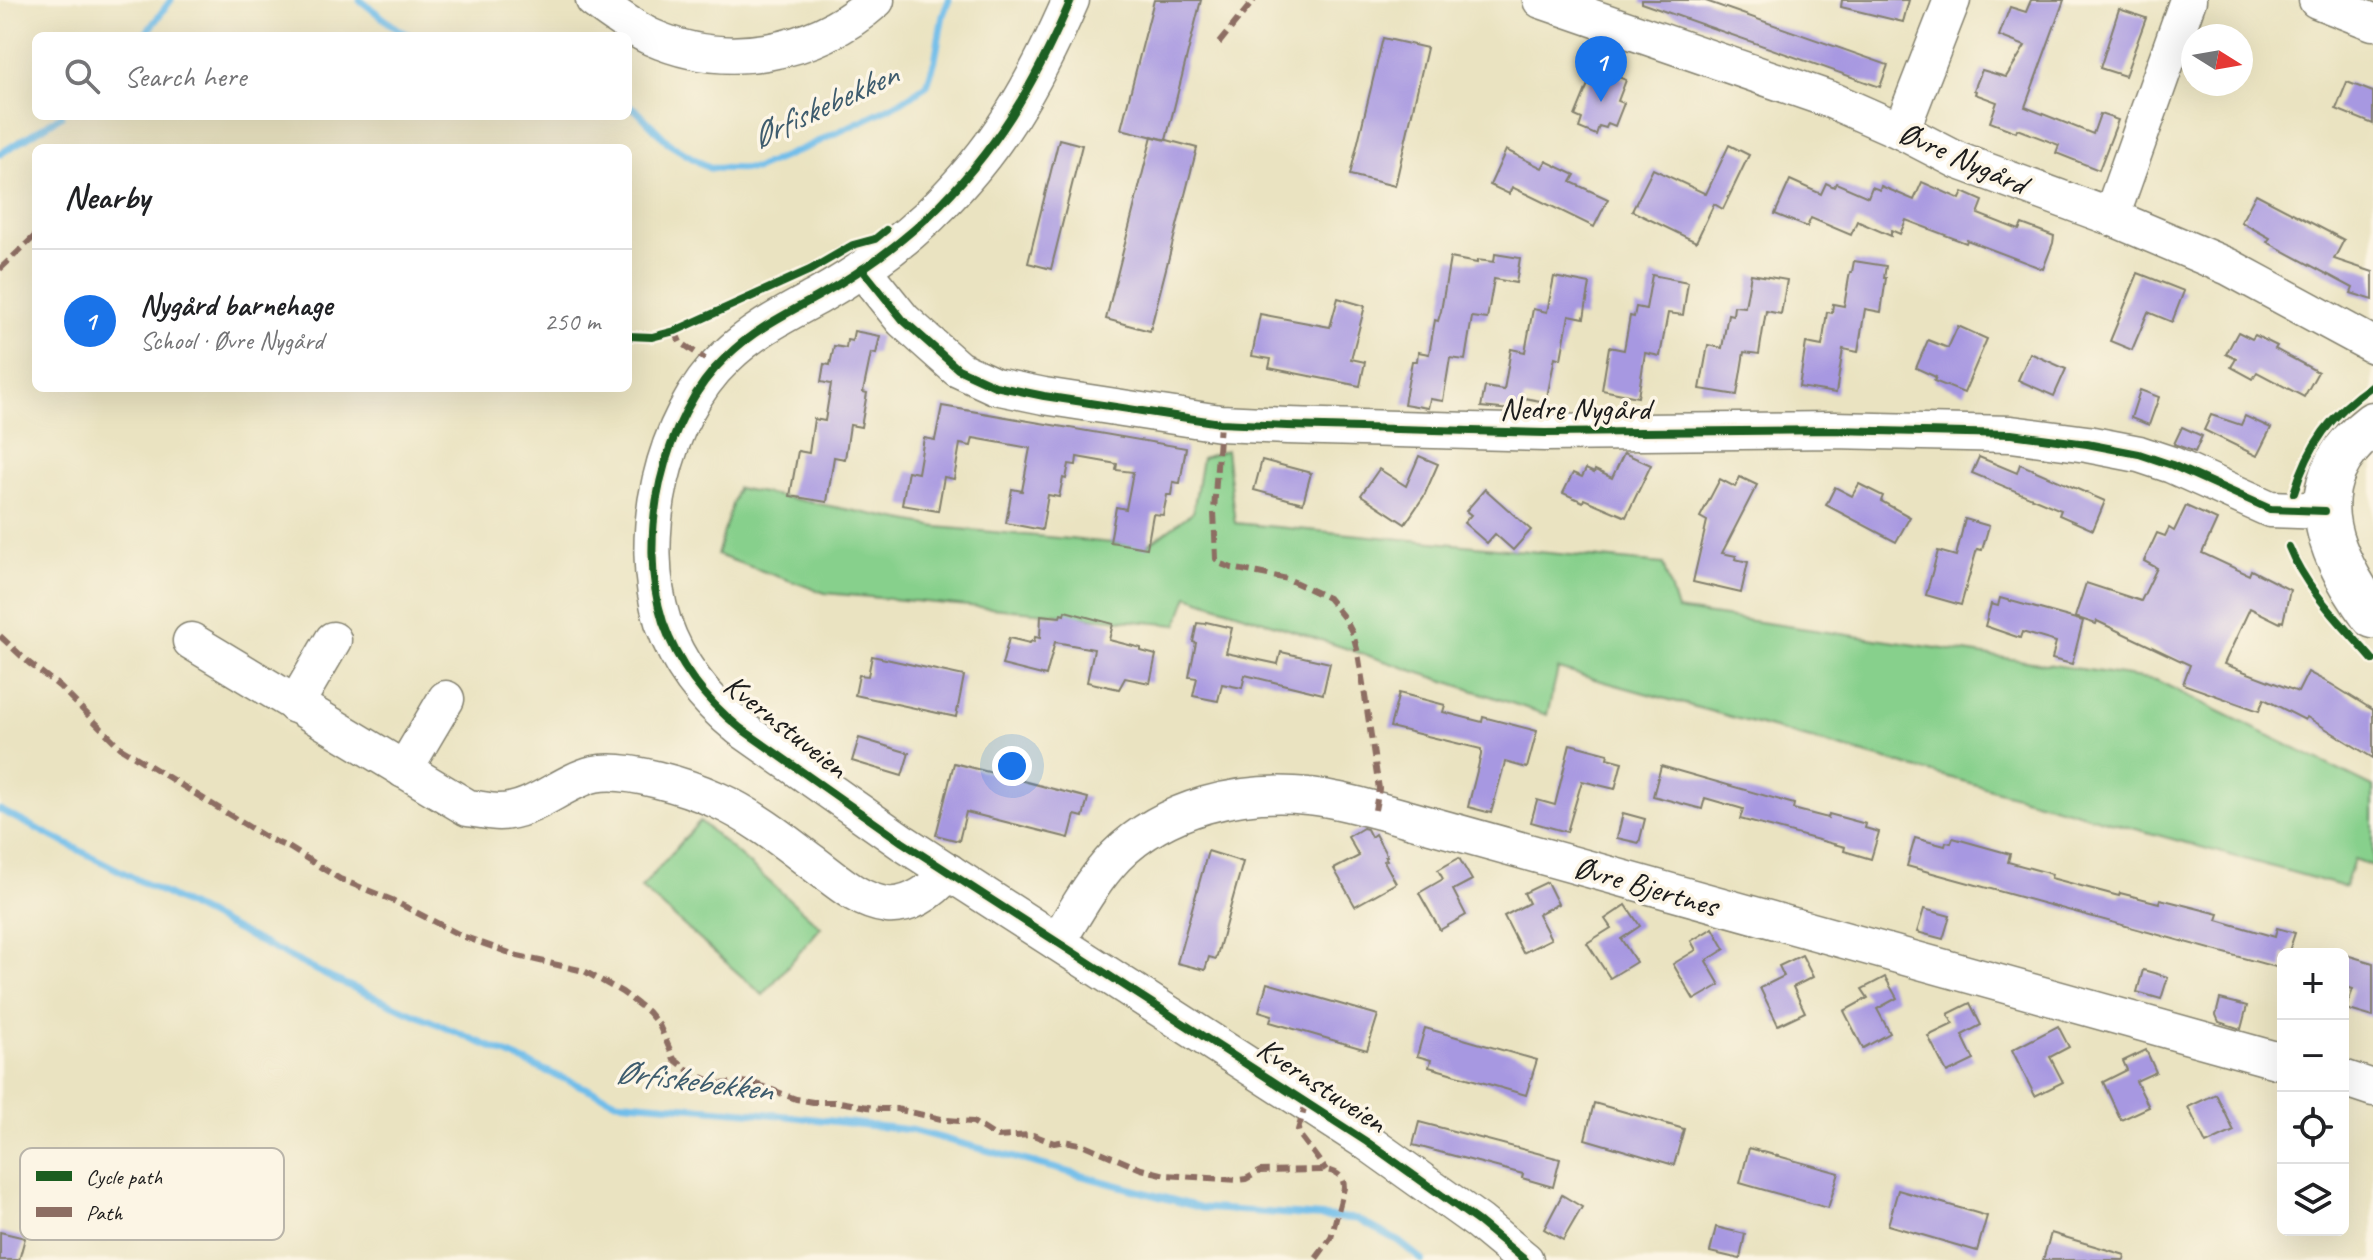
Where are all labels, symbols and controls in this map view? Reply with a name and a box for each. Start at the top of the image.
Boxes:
north arrow [2181,24,2253,96]
search box [32,32,632,120]
pin: 1 [1575,36,1627,102]
water label: Ørfiskebekken [744,51,907,158]
icon: search [60,54,104,98]
text: Search here [124,57,246,95]
street label: Øvre Nygård [1893,112,2038,207]
text: Nearby [64,175,150,218]
text: Nygård barnehage [140,286,332,324]
text: 1 [84,305,96,338]
text: 250 m [544,305,600,338]
text: School · Øvre Nygård [140,324,324,357]
street label: Nedre Nygård [1500,388,1656,429]
street label: Kvernstuveien [715,665,858,788]
your location [992,746,1032,786]
street label: Øvre Bjertnes [1569,846,1726,927]
map controls [2277,948,2349,1236]
button: + [2277,948,2349,1020]
button: − [2277,1020,2349,1092]
street label: Kvernstuveien [1249,1028,1396,1143]
water label: Ørfiskebekken [614,1049,777,1111]
button: locate [2277,1092,2349,1164]
legend [20,1148,284,1240]
text: Cycle path [86,1163,163,1191]
button: layers [2277,1164,2349,1236]
text: Path [86,1199,123,1227]

